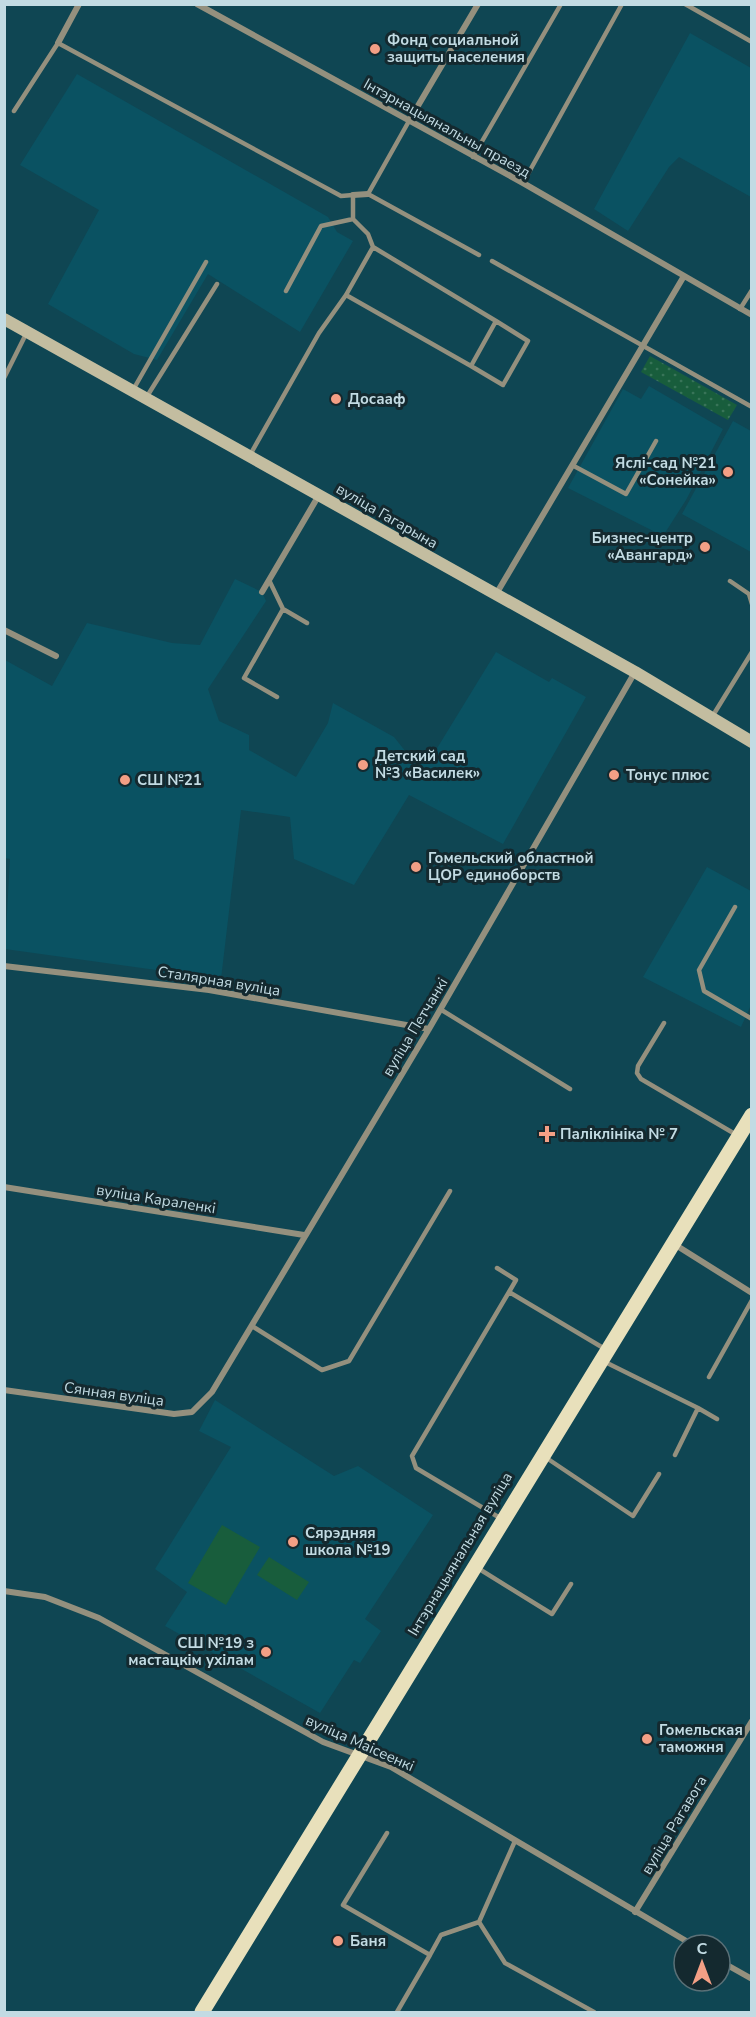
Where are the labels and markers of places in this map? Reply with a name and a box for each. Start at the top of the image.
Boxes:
place label: Фонд социальной защиты населения [387,30,525,67]
marker: Фонд социальной защиты населения [368,42,382,56]
place label: Досааф [348,389,406,409]
marker: Досааф [329,392,343,406]
place label: Яслі-сад №21 «Сонейка» [615,453,716,490]
marker: Яслі-сад №21 «Сонейка» [721,465,735,479]
place label: Бизнес-центр «Авангард» [592,528,693,565]
marker: Бизнес-центр «Авангард» [698,540,712,554]
place label: Детский сад №3 «Василек» [375,746,480,783]
marker: Детский сад №3 «Василек» [356,758,370,772]
place label: Тонус плюс [626,765,709,785]
marker: Тонус плюс [607,768,621,782]
place label: СШ №21 [137,770,202,790]
marker: СШ №21 [118,773,132,787]
place label: Гомельский областной ЦОР единоборств [428,848,593,885]
marker: Гомельский областной ЦОР единоборств [409,860,423,874]
place label: Паліклініка № 7 [560,1124,678,1144]
marker: Паліклініка № 7 [538,1125,556,1143]
place label: Сярэдняя школа №19 [305,1523,391,1560]
marker: Сярэдняя школа №19 [286,1535,300,1549]
place label: СШ №19 з мастацкім ухілам [128,1633,254,1670]
marker: СШ №19 з мастацкім ухілам [259,1645,273,1659]
place label: Гомельская таможня [659,1720,743,1757]
marker: Гомельская таможня [640,1732,654,1746]
place label: Баня [350,1931,386,1951]
marker: Баня [331,1934,345,1948]

